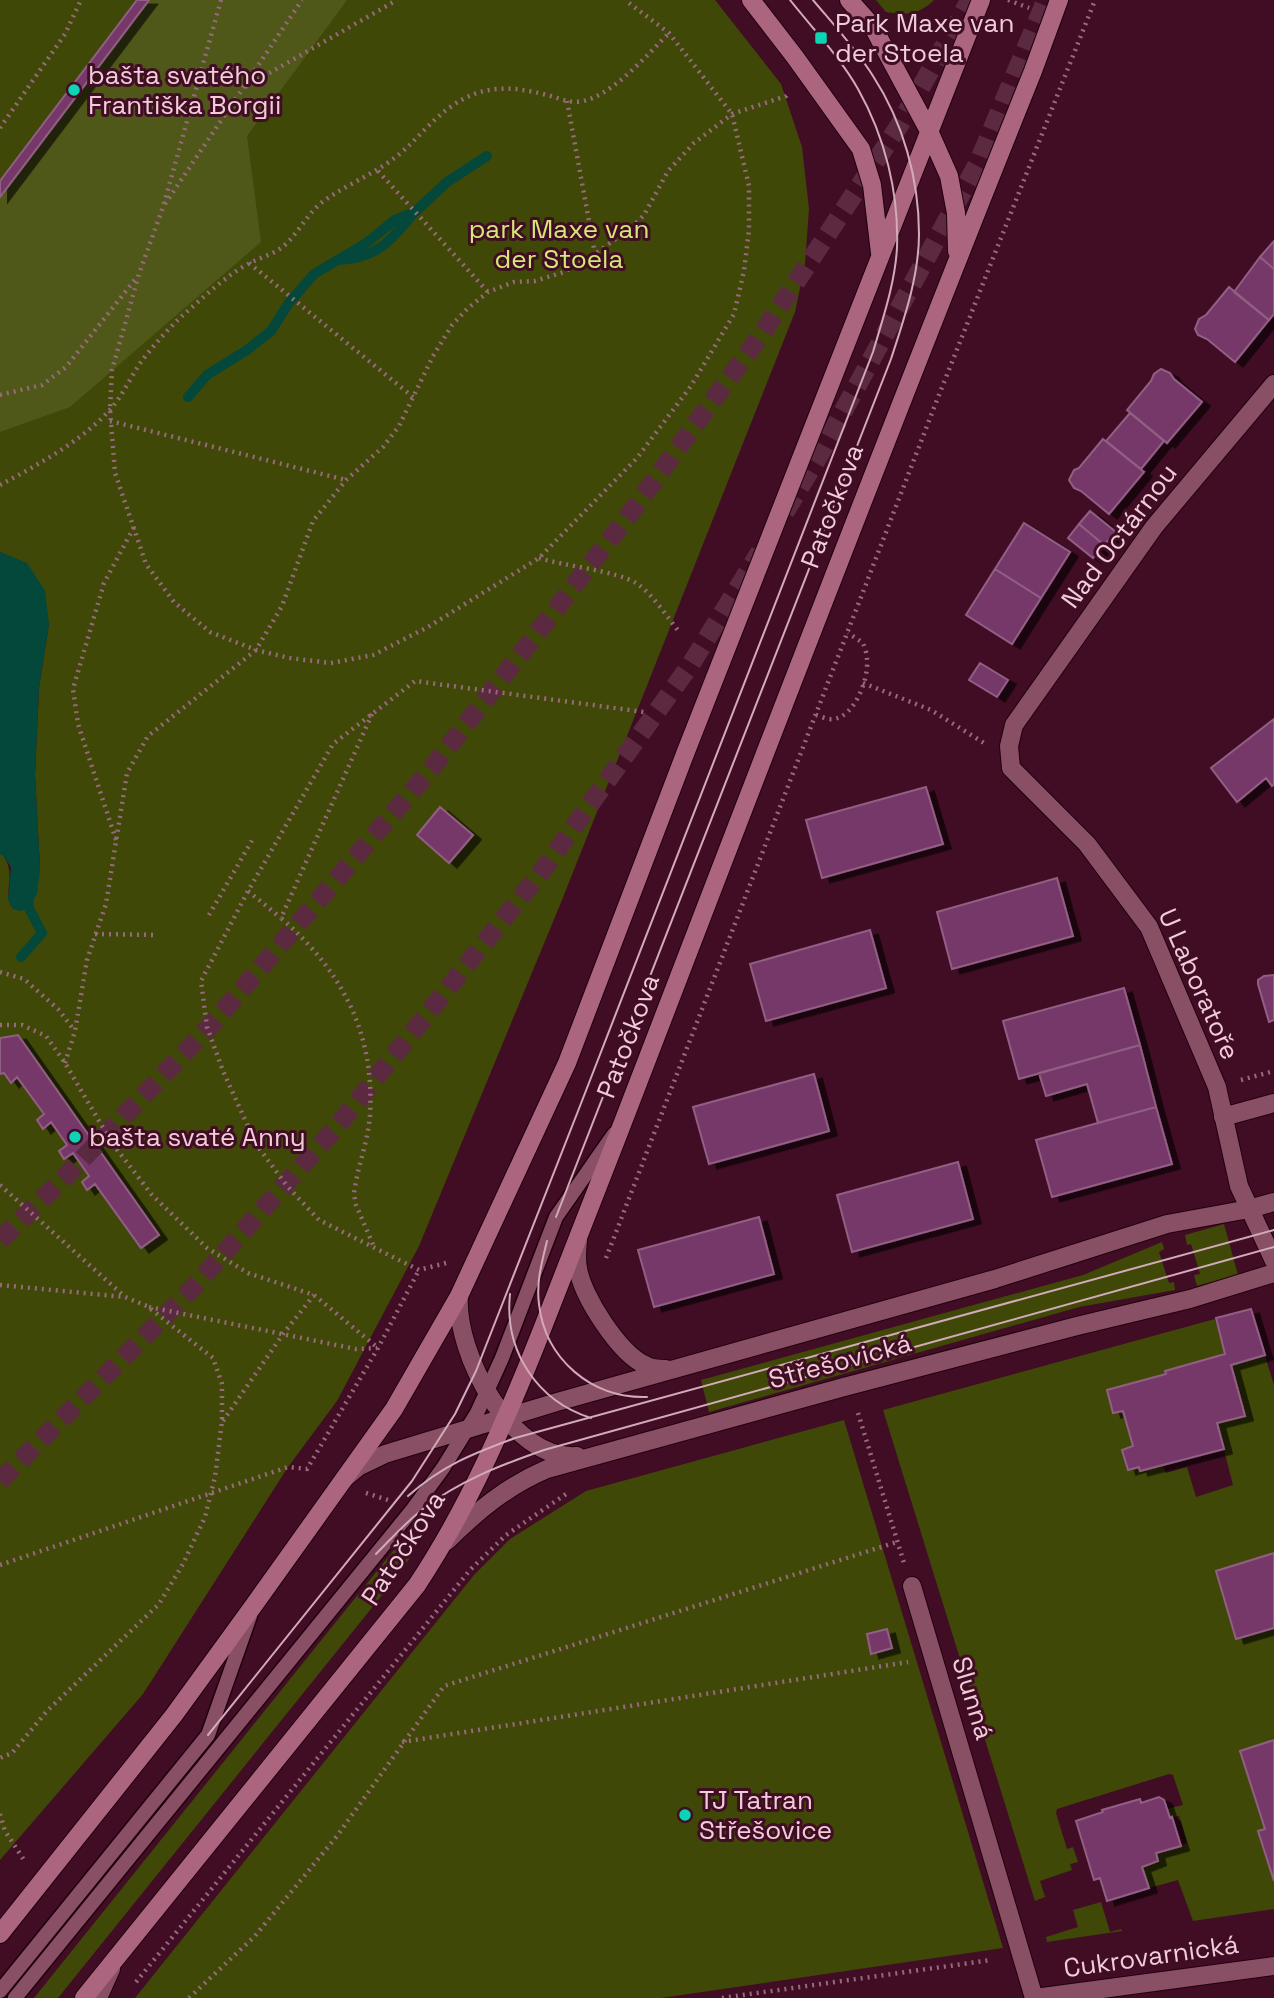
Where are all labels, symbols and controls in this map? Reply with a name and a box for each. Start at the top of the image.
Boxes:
place label: Park Maxe van der Stoela [835,6,1014,70]
marker: Park Maxe van der Stoela [813,30,829,46]
place label: bašta svatého Františka Borgii [88,58,281,122]
marker: bašta svatého Františka Borgii [66,82,82,98]
park label: park Maxe van der Stoela [469,212,649,276]
street label: Patočkova [793,439,871,573]
street label: Nad Octárnou [1054,457,1184,615]
street label: U Laboratoře [1151,903,1247,1065]
street label: Patočkova [589,969,667,1103]
place label: bašta svaté Anny [89,1120,306,1154]
marker: bašta svaté Anny [67,1129,83,1145]
street label: Střešovická [765,1326,915,1396]
street label: Patočkova [353,1484,453,1612]
street label: Slunná [944,1652,1002,1744]
place label: TJ Tatran Střešovice [699,1783,832,1847]
marker: TJ Tatran Střešovice [677,1807,693,1823]
street label: Cukrovarnická [1061,1927,1241,1985]

